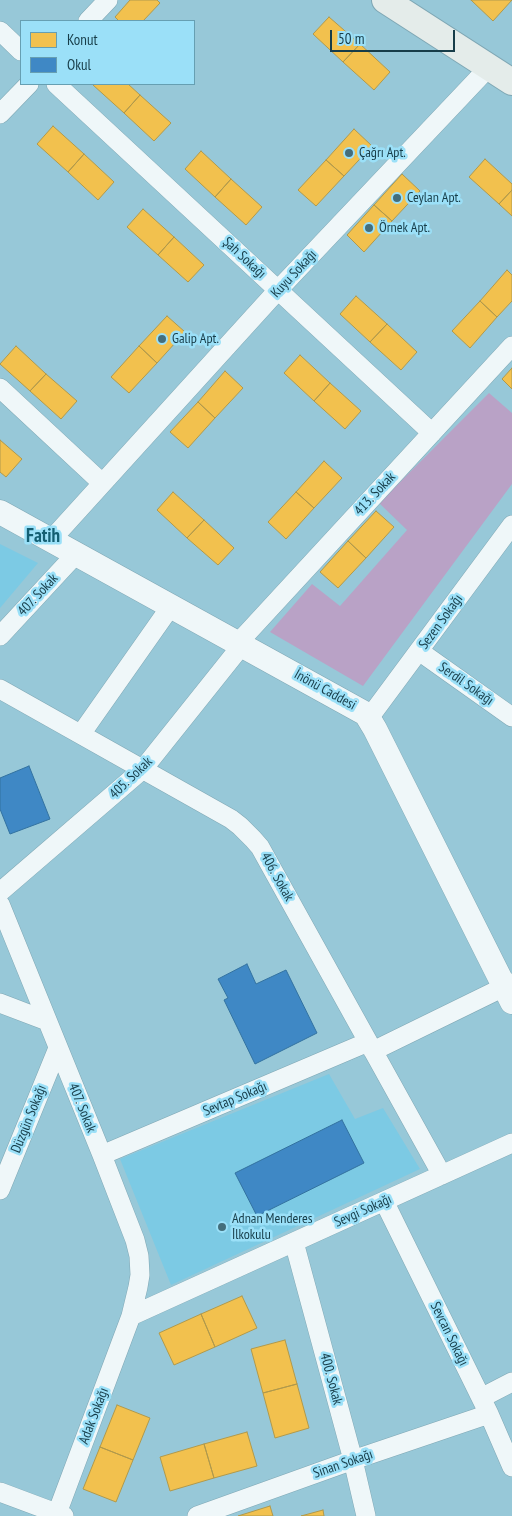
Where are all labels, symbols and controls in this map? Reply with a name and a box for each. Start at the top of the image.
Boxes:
legend [20,20,195,85]
scale bar [332,20,457,52]
text: 50 m [338,29,364,48]
text: Konut [67,30,98,49]
text: Okul [67,55,91,74]
place label: Çağrı Apt. [359,145,406,161]
marker: Çağrı Apt. [343,147,355,159]
place label: Ceylan Apt. [407,190,461,206]
marker: Ceylan Apt. [391,192,403,204]
place label: Örnek Apt. [379,220,430,236]
marker: Örnek Apt. [363,222,375,234]
street label: Şah Sokağı [219,234,269,282]
street label: Kuyu Sokağı [268,247,320,301]
place label: Galip Apt. [172,331,219,347]
marker: Galip Apt. [156,333,168,345]
street label: 413. Sokak [351,469,399,519]
district label: Fatih [26,526,60,548]
street label: 407. Sokak [14,570,62,620]
street label: Sezen Sokağı [416,591,466,653]
street label: Serdil Sokağı [435,659,497,709]
street label: İnönü Caddesi [291,666,359,714]
street label: 405. Sokak [106,754,156,802]
street label: 406. Sokak [257,850,297,904]
street label: Sevtap Sokağı [201,1078,269,1120]
street label: 407. Sokak [65,1081,99,1135]
street label: Düzgün Sokağı [8,1083,50,1155]
street label: Sevgi Sokağı [332,1191,394,1231]
place label: Adnan Menderes İlkokulu [232,1211,313,1244]
marker: Adnan Menderes İlkokulu [216,1221,228,1233]
street label: Sevcan Sokağı [426,1299,472,1369]
street label: 400. Sokak [316,1351,346,1407]
street label: Adak Sokağı [76,1386,112,1446]
street label: Sinan Sokağı [311,1446,375,1482]

